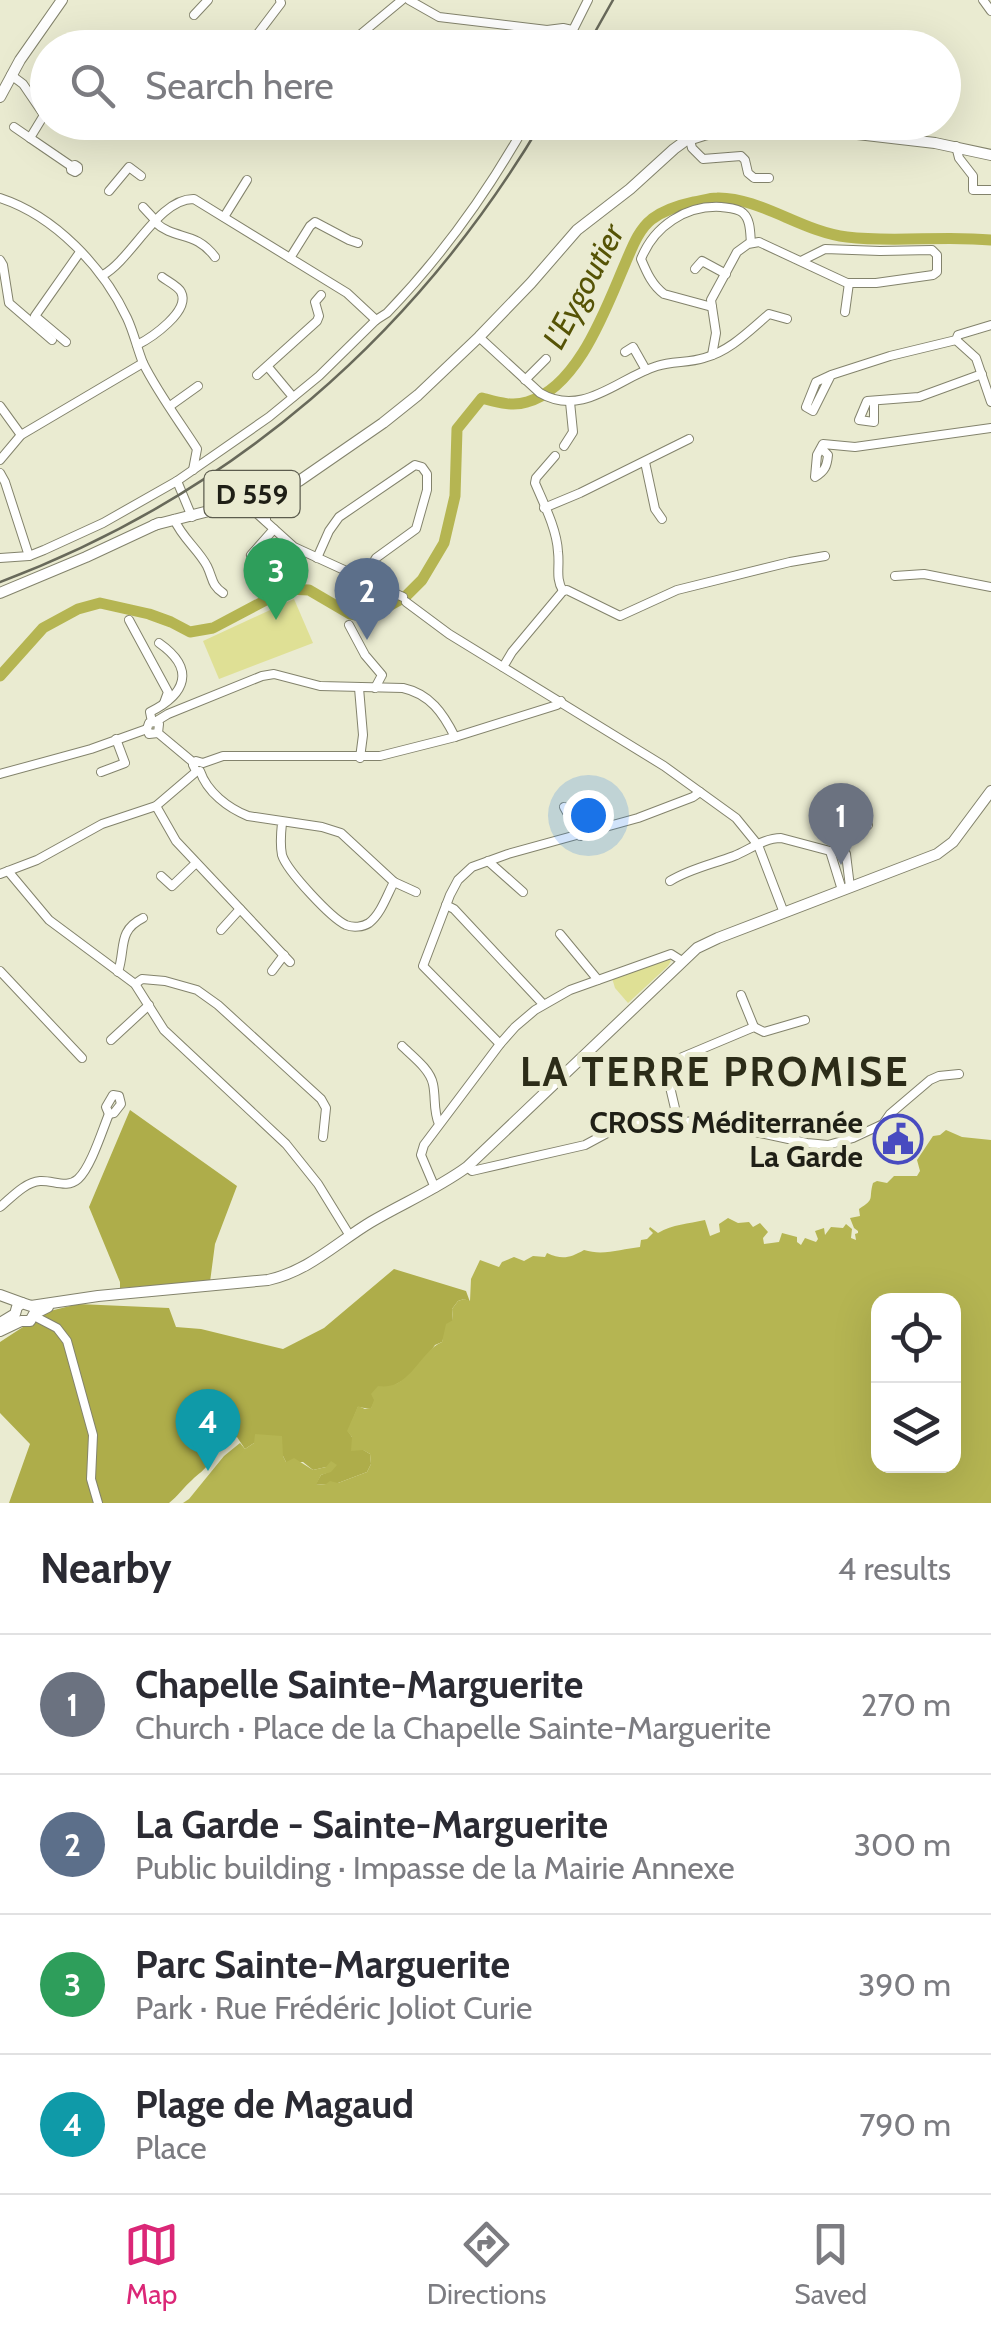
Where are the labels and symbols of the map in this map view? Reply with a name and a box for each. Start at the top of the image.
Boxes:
water label: L'Eygoutier [534,216,633,355]
road number: D 559 [204,471,300,517]
pin: 3 [244,538,308,620]
pin: 2 [334,558,400,640]
pin: 1 [808,782,874,865]
your location [563,790,614,841]
district label: LA TERRE PROMISE [520,1047,910,1096]
place label: CROSS Méditerranée La Garde [589,1104,863,1175]
public building icon: CROSS Méditerranée La Garde [872,1113,924,1165]
pin: 4 [176,1388,240,1471]

